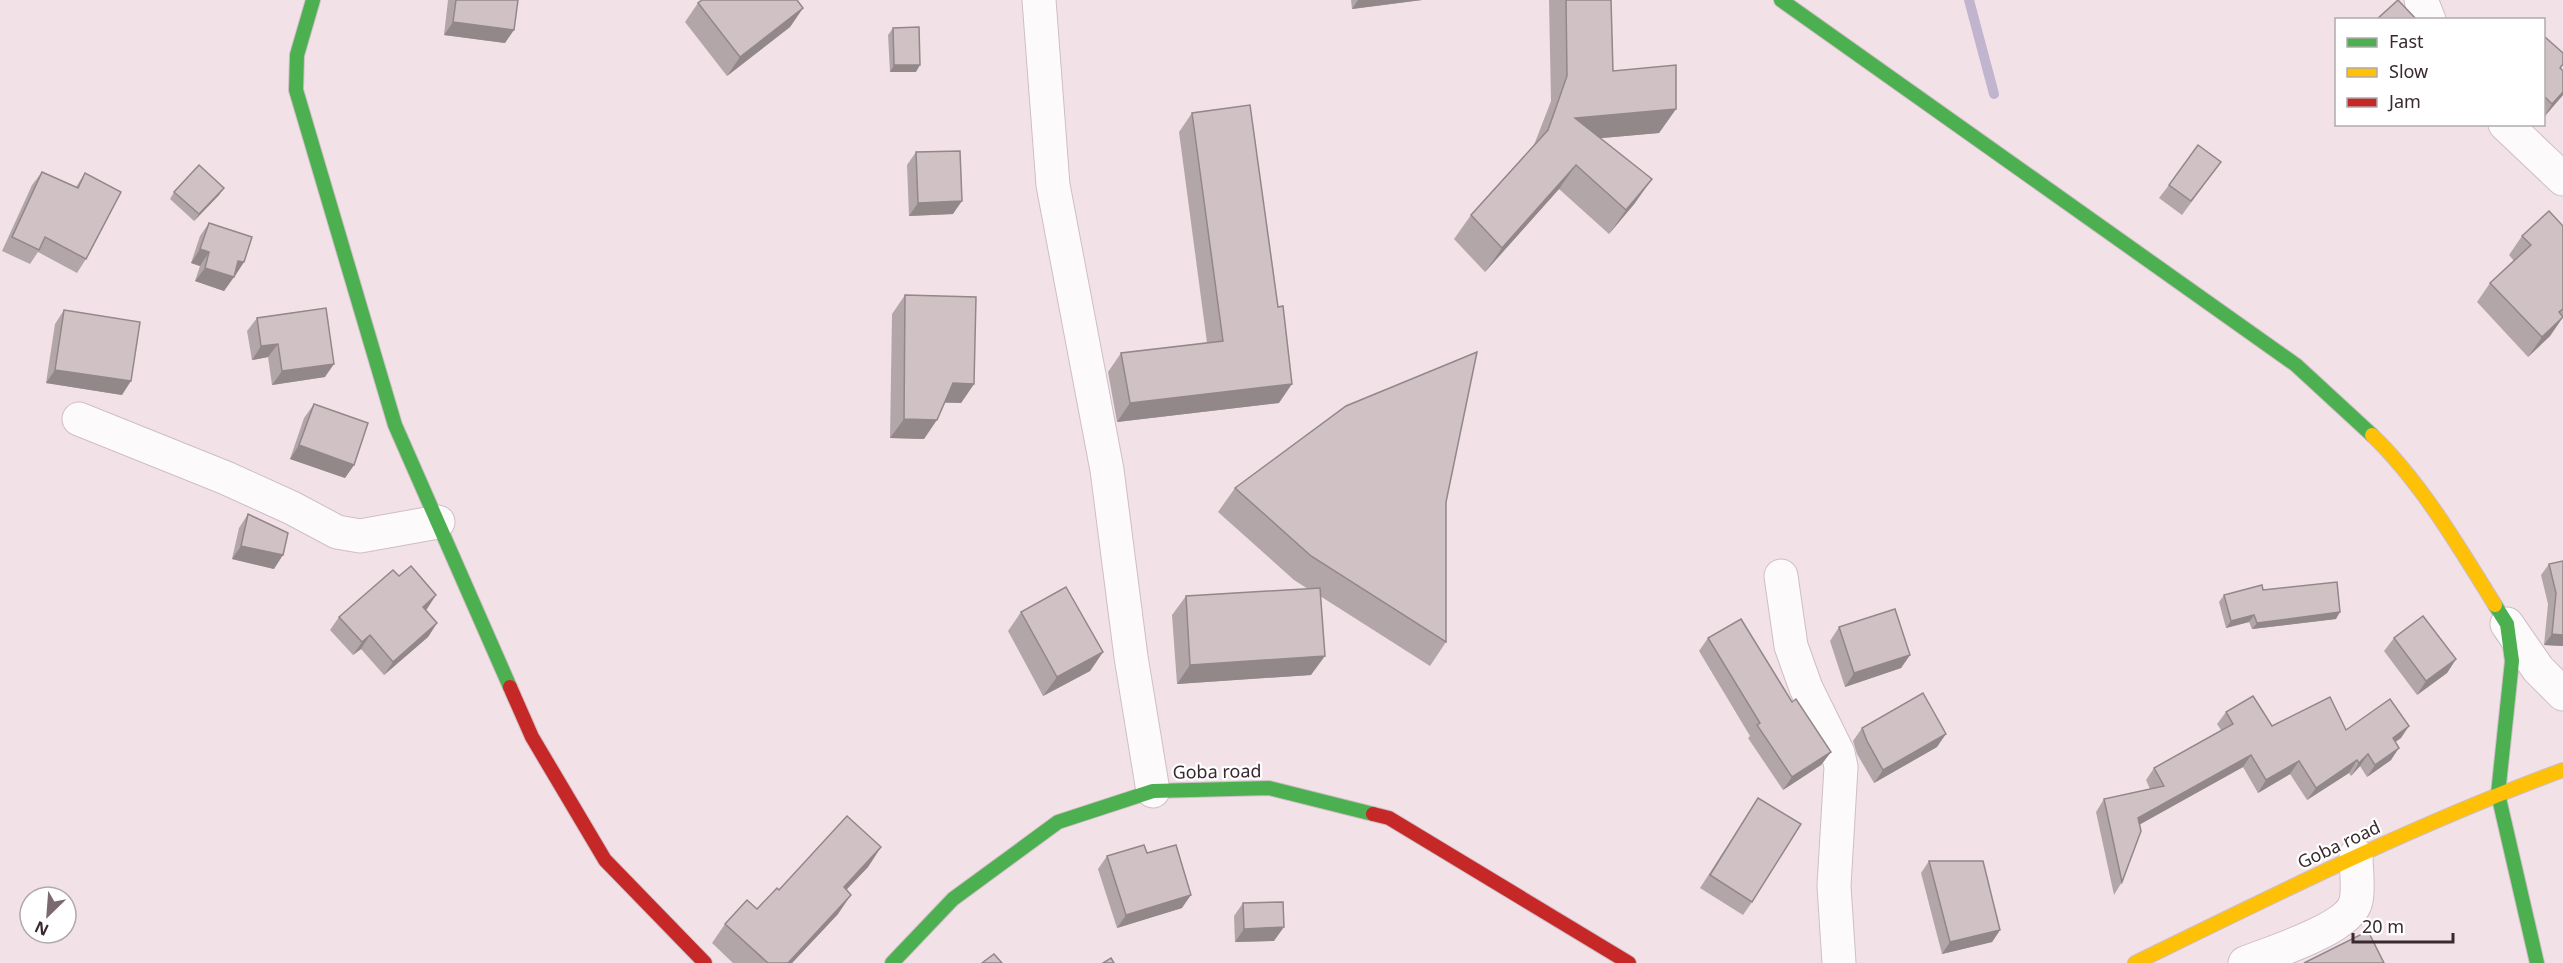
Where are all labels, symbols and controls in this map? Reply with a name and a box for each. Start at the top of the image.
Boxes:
legend [2335,18,2545,126]
text: Fast [2389,29,2424,53]
text: Slow [2389,59,2428,83]
text: Jam [2387,89,2421,113]
street label: Goba road [1172,758,1262,784]
street label: Goba road [2293,814,2384,874]
north arrow [18,885,78,945]
scale bar [2353,906,2454,944]
text: 20 m [2362,914,2404,938]
text: N [31,916,52,941]

